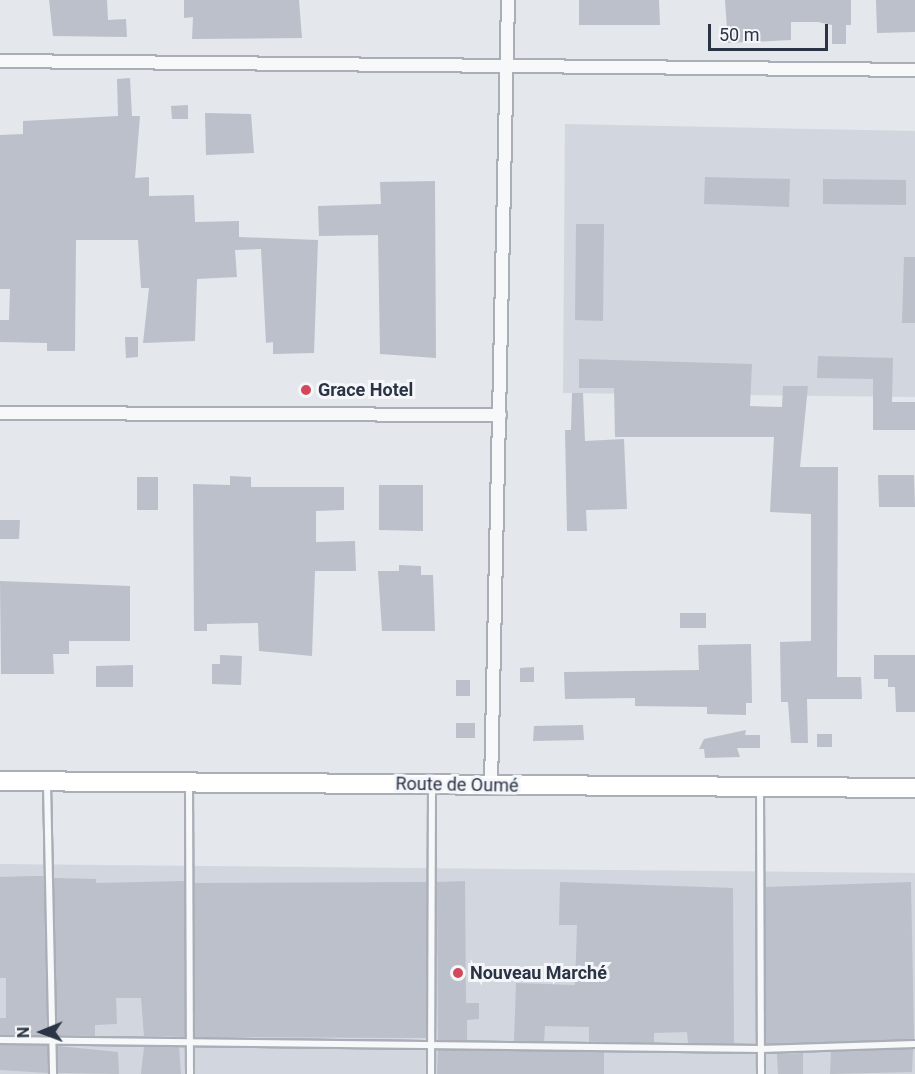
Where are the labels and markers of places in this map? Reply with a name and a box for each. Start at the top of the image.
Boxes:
place label: Grace Hotel [318,379,413,401]
marker: Grace Hotel [299,383,313,397]
place label: Nouveau Marché [470,962,607,984]
marker: Nouveau Marché [451,966,465,980]

